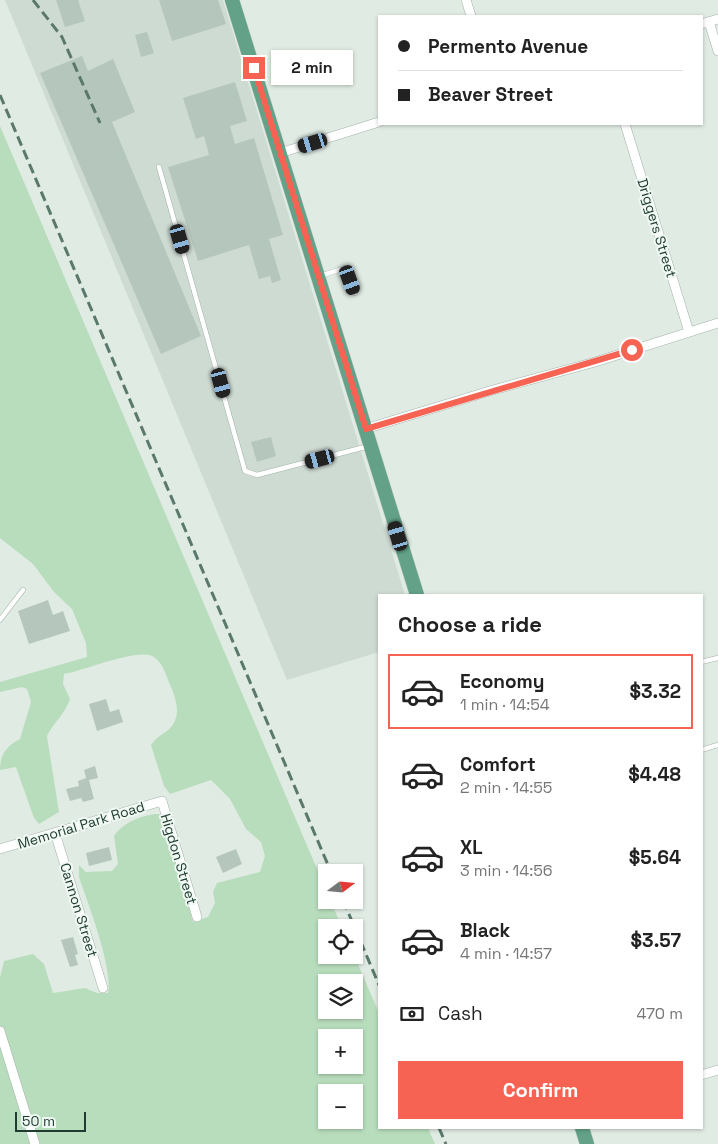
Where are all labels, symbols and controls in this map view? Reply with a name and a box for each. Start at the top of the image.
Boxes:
text: Permento Avenue [428,34,588,59]
callout: 2 min [272,50,354,86]
route end [243,57,265,79]
text: 2 min [291,57,333,78]
text: Beaver Street [428,82,553,107]
car [296,131,329,155]
street label: Driggers Street [633,176,681,280]
car [168,223,191,255]
car [337,263,362,297]
route start [621,339,643,361]
car [209,367,232,399]
car [303,448,336,470]
car [386,519,409,553]
text: Choose a ride [398,610,542,638]
icon: car [400,669,445,714]
text: Economy [460,669,544,694]
text: $3.32 [629,679,681,704]
text: 1 min · 14:54 [460,694,550,715]
icon: car [400,752,445,797]
text: Comfort [460,752,536,777]
text: $4.48 [628,762,681,787]
text: 2 min · 14:55 [460,777,552,798]
street label: Memorial Park Road [15,797,147,853]
street label: Higdon Street [157,811,201,907]
icon: car [400,835,445,880]
text: XL [460,835,483,860]
text: $5.64 [629,845,681,870]
text: 3 min · 14:56 [460,860,553,881]
street label: Cannon Street [56,861,102,959]
north arrow [318,864,362,909]
map controls [318,864,363,1129]
icon: car [400,918,445,963]
text: Black [460,918,510,943]
button: locate [318,919,363,964]
text: $3.57 [631,928,681,953]
text: 4 min · 14:57 [460,943,552,964]
button: layers [318,974,363,1019]
icon: cash [398,1000,426,1028]
text: Cash [438,1001,483,1026]
text: 470 m [636,1003,683,1024]
button: + [318,1029,363,1074]
button: Confirm [398,1061,683,1119]
button: − [318,1084,363,1129]
scale bar [15,1109,86,1132]
text: 50 m [22,1112,55,1130]

